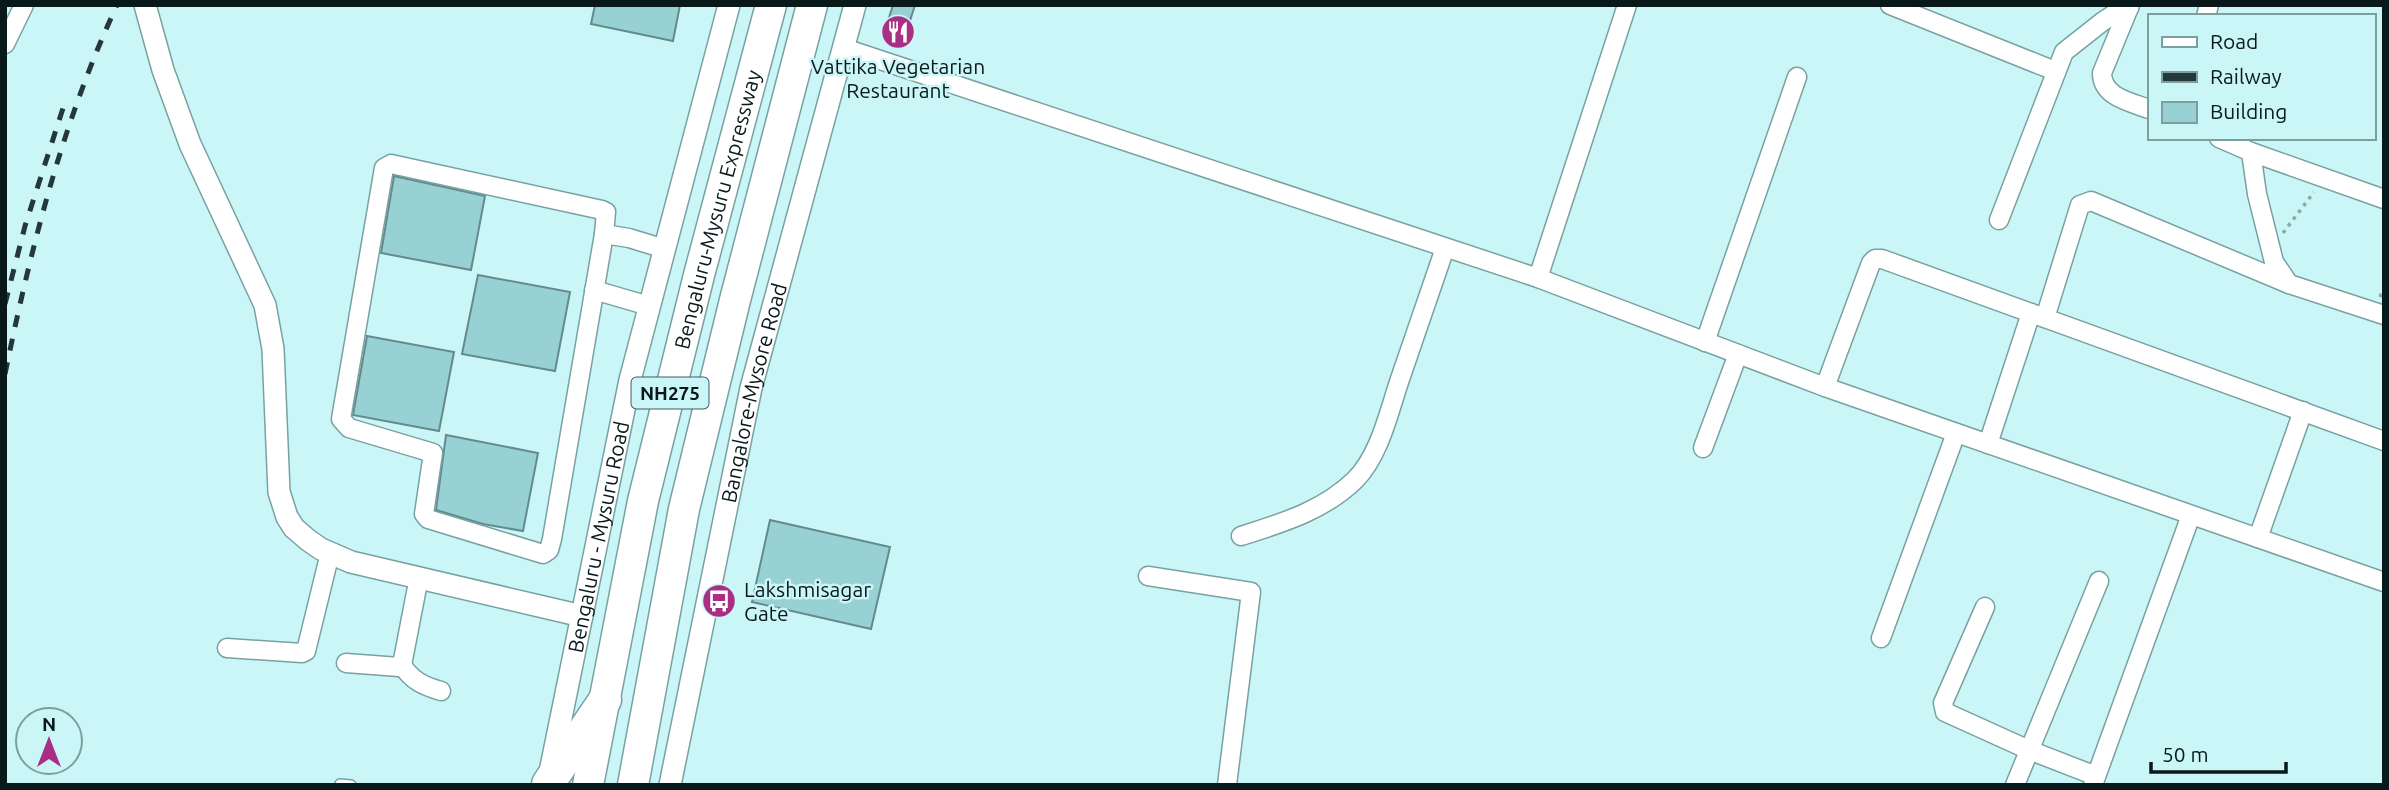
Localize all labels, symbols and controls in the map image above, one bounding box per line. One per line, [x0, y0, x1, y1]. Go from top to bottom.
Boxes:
restaurant icon: Vattika Vegetarian Restaurant [879, 13, 917, 51]
legend [2148, 14, 2375, 140]
text: Road [2210, 29, 2258, 53]
place label: Vattika Vegetarian Restaurant [811, 54, 985, 102]
text: Railway [2210, 64, 2282, 88]
street label: Bengaluru-Mysuru Expressway [669, 67, 765, 352]
text: Building [2210, 99, 2287, 123]
street label: Bangalore-Mysore Road [716, 280, 791, 505]
road number: NH275 [632, 378, 708, 408]
street label: Bengaluru - Mysuru Road [563, 419, 633, 655]
place label: Lakshmisagar Gate [744, 577, 871, 625]
bus stop icon: Lakshmisagar Gate [700, 582, 738, 620]
north arrow [14, 706, 84, 776]
text: N [42, 713, 56, 735]
scale bar [2151, 730, 2286, 774]
text: 50 m [2162, 742, 2209, 766]

